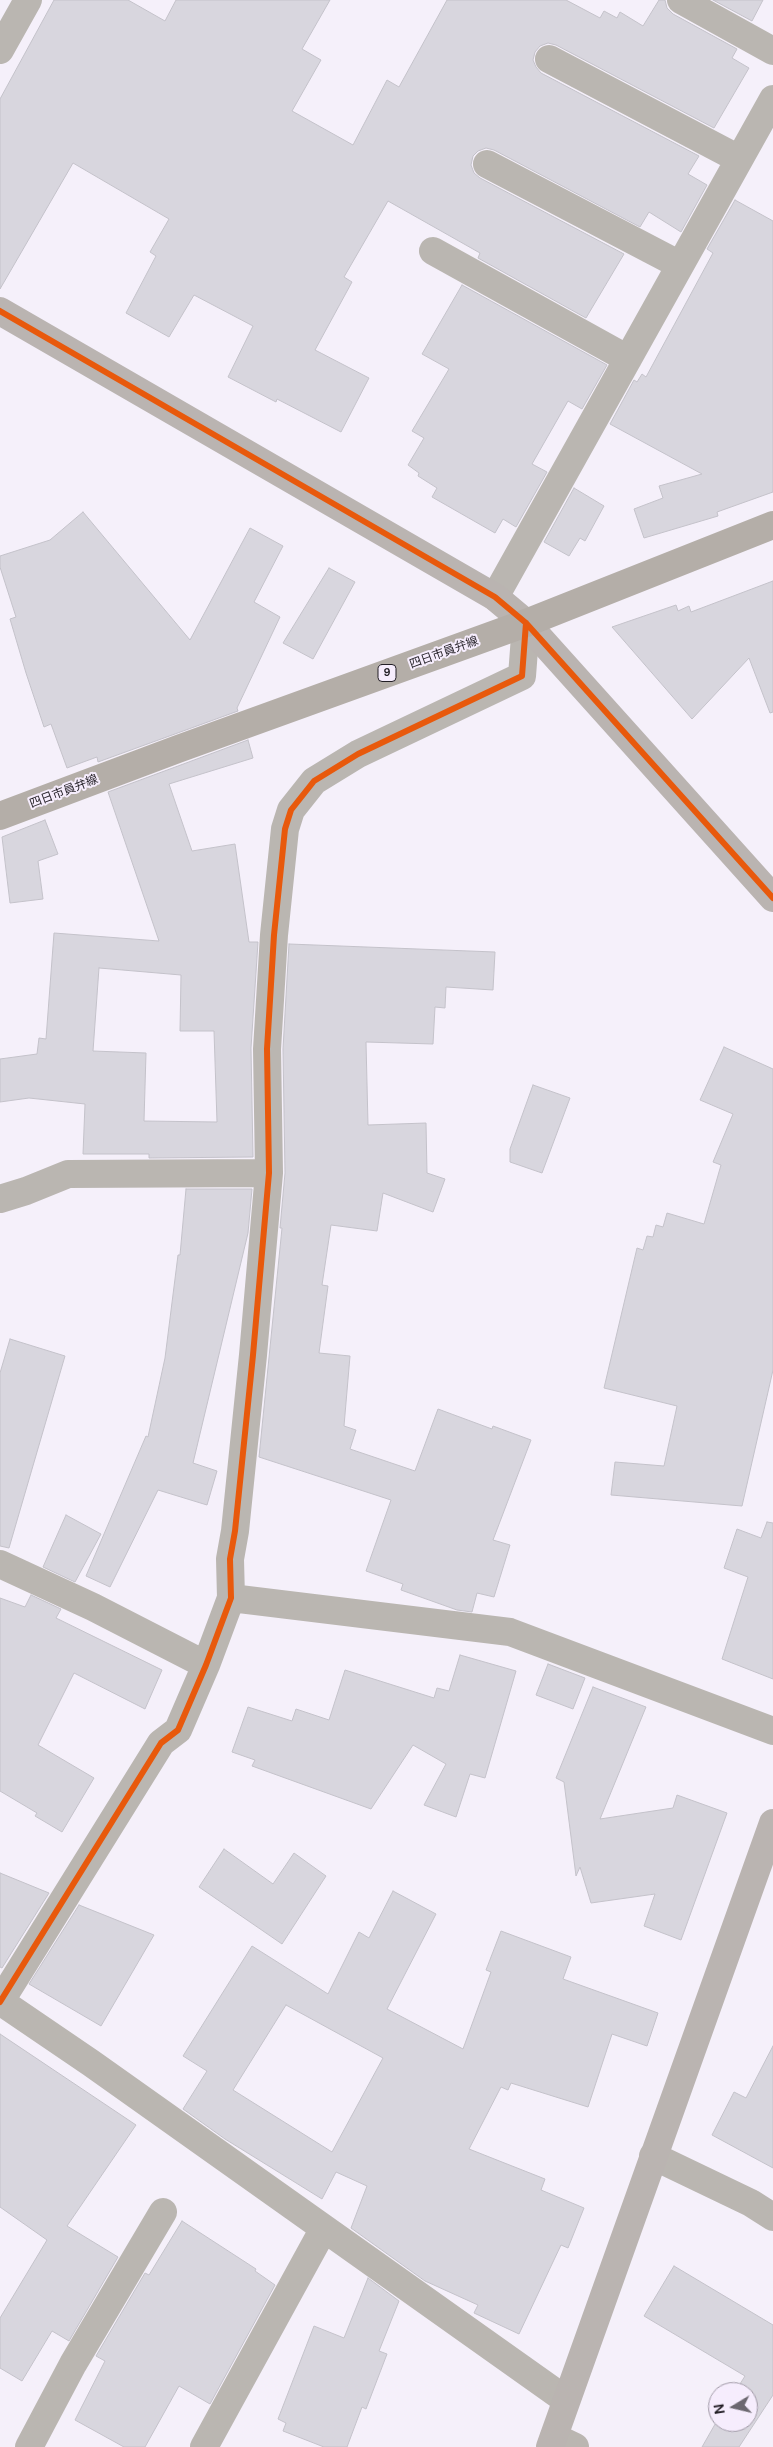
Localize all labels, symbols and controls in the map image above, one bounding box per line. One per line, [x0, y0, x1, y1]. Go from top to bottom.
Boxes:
street label: 四日市員弁線 [408, 634, 480, 672]
road number: 9 [378, 664, 396, 681]
street label: 四日市員弁線 [28, 772, 100, 812]
north arrow [708, 2382, 758, 2432]
text: N [709, 2403, 729, 2416]

